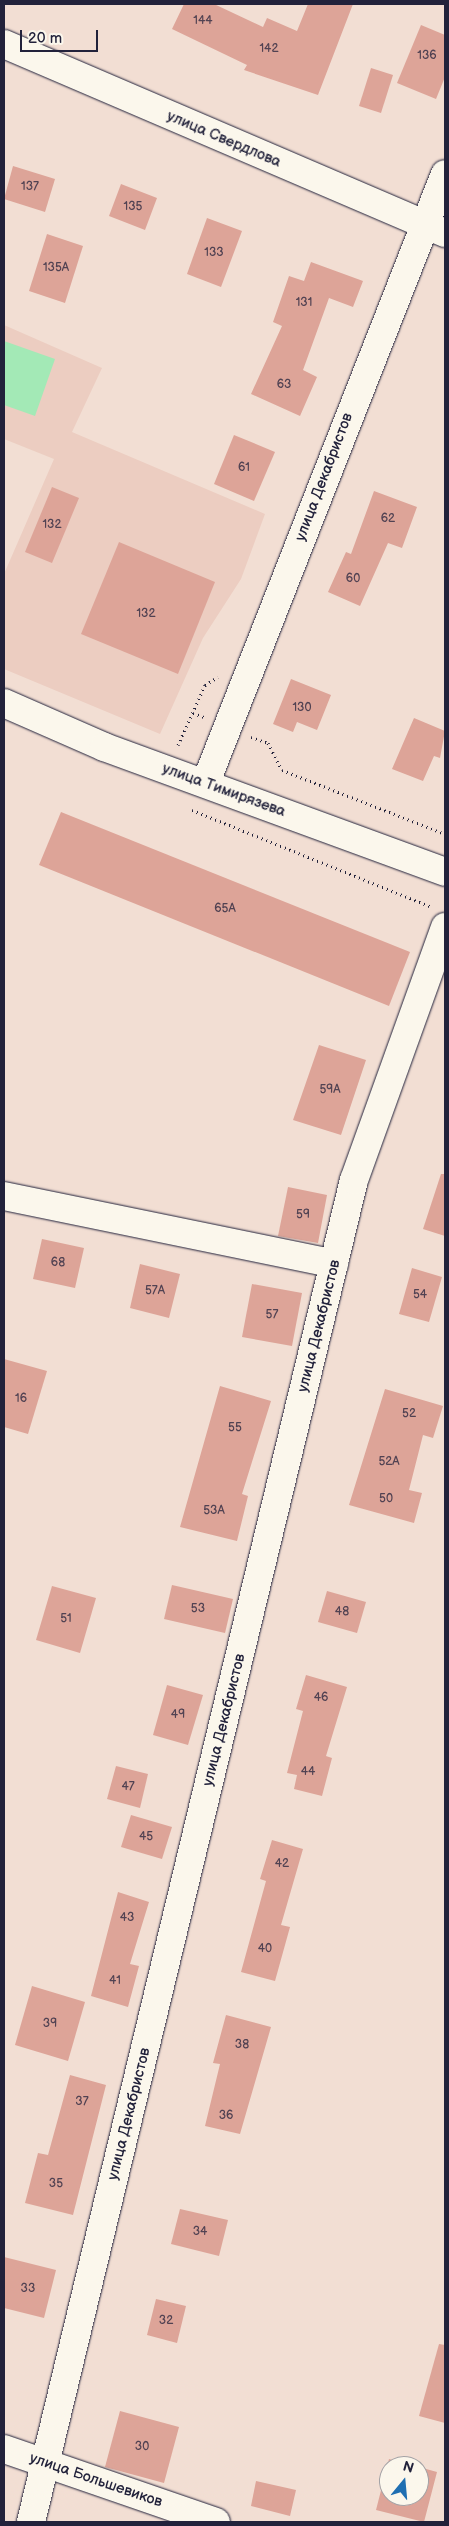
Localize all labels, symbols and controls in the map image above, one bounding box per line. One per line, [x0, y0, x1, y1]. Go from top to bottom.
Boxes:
house number: 144 [193, 14, 213, 28]
scale bar [22, 20, 100, 52]
text: 20 m [28, 29, 62, 48]
house number: 142 [259, 42, 279, 56]
house number: 136 [417, 49, 437, 63]
street label: улица Свердлова [164, 107, 284, 171]
house number: 137 [21, 180, 39, 194]
house number: 135 [124, 200, 142, 214]
house number: 133 [204, 246, 224, 260]
house number: 135А [43, 261, 69, 275]
house number: 131 [296, 296, 312, 310]
house number: 63 [277, 378, 291, 392]
street label: улица Декабристов [291, 410, 357, 544]
house number: 61 [238, 461, 250, 475]
house number: 62 [381, 512, 395, 526]
house number: 132 [42, 518, 62, 532]
house number: 60 [346, 572, 360, 586]
house number: 132 [136, 607, 156, 621]
house number: 130 [292, 701, 312, 715]
street label: улица Тимирязева [160, 759, 288, 821]
house number: 65А [214, 902, 236, 916]
house number: 59А [319, 1083, 341, 1097]
house number: 59 [296, 1208, 310, 1222]
house number: 68 [51, 1256, 65, 1270]
street label: улица Декабристов [294, 1258, 344, 1394]
house number: 57А [145, 1284, 165, 1298]
house number: 54 [413, 1288, 427, 1302]
house number: 57 [266, 1308, 278, 1322]
house number: 16 [15, 1392, 27, 1406]
house number: 52 [402, 1407, 416, 1421]
house number: 55 [228, 1421, 242, 1435]
house number: 52А [378, 1455, 400, 1469]
house number: 50 [379, 1492, 393, 1506]
house number: 53А [203, 1504, 225, 1518]
house number: 53 [191, 1602, 205, 1616]
house number: 48 [335, 1605, 349, 1619]
house number: 51 [60, 1612, 72, 1626]
street label: улица Декабристов [199, 1652, 249, 1788]
house number: 46 [314, 1691, 328, 1705]
house number: 49 [171, 1708, 185, 1722]
house number: 44 [301, 1765, 315, 1779]
house number: 47 [121, 1780, 135, 1794]
house number: 45 [139, 1830, 153, 1844]
house number: 42 [275, 1857, 289, 1871]
house number: 43 [120, 1911, 134, 1925]
house number: 40 [258, 1942, 272, 1956]
house number: 41 [109, 1974, 121, 1988]
house number: 39 [43, 2017, 57, 2031]
house number: 38 [235, 2038, 249, 2052]
street label: улица Декабристов [104, 2046, 154, 2182]
house number: 37 [75, 2095, 89, 2109]
house number: 36 [219, 2109, 233, 2123]
house number: 35 [49, 2177, 63, 2191]
house number: 34 [193, 2225, 207, 2239]
house number: 33 [21, 2282, 35, 2296]
house number: 32 [159, 2314, 173, 2328]
house number: 30 [135, 2440, 149, 2454]
street label: улица Большевиков [27, 2449, 165, 2511]
north arrow [379, 2456, 429, 2506]
text: N [401, 2457, 416, 2477]

